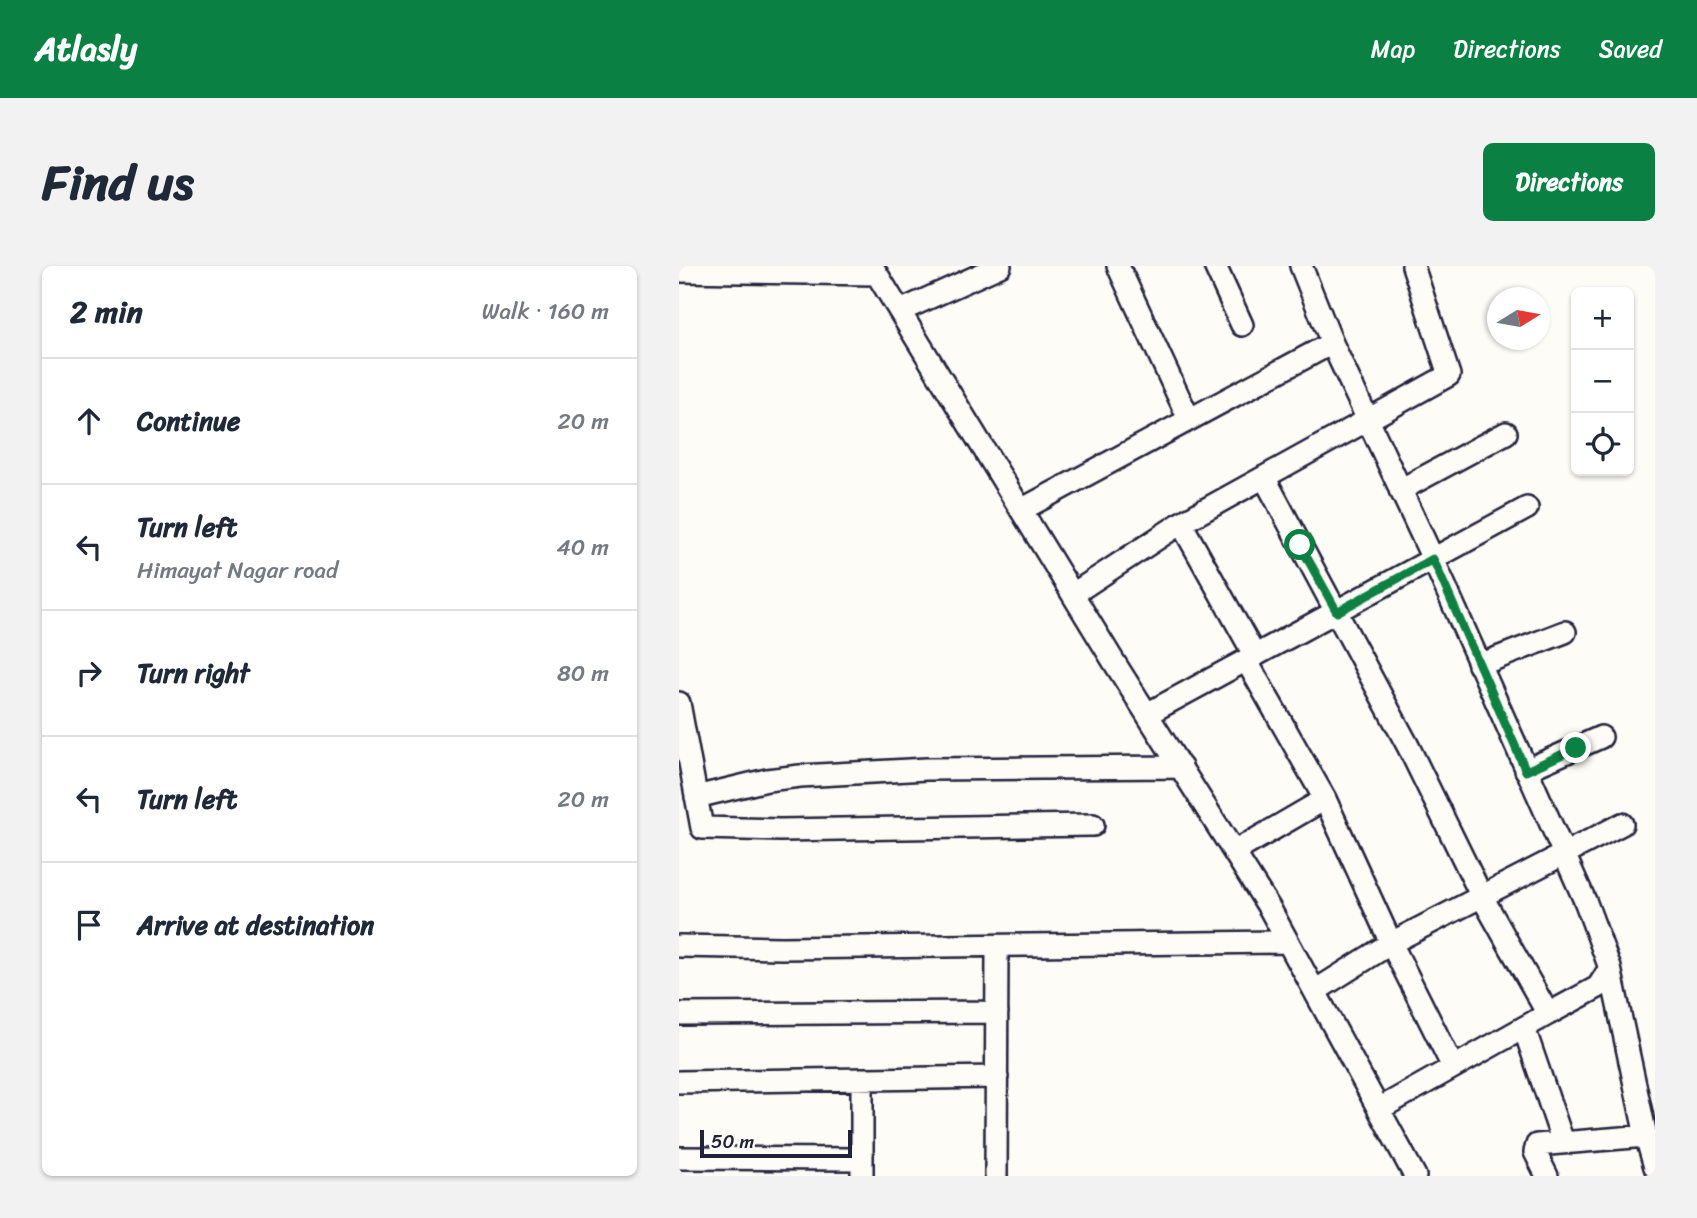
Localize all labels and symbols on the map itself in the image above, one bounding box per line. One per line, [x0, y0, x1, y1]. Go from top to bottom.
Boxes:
north arrow [1487, 287, 1550, 350]
route start [1284, 529, 1315, 560]
route end [1560, 732, 1591, 763]
scale bar [700, 1127, 852, 1159]

